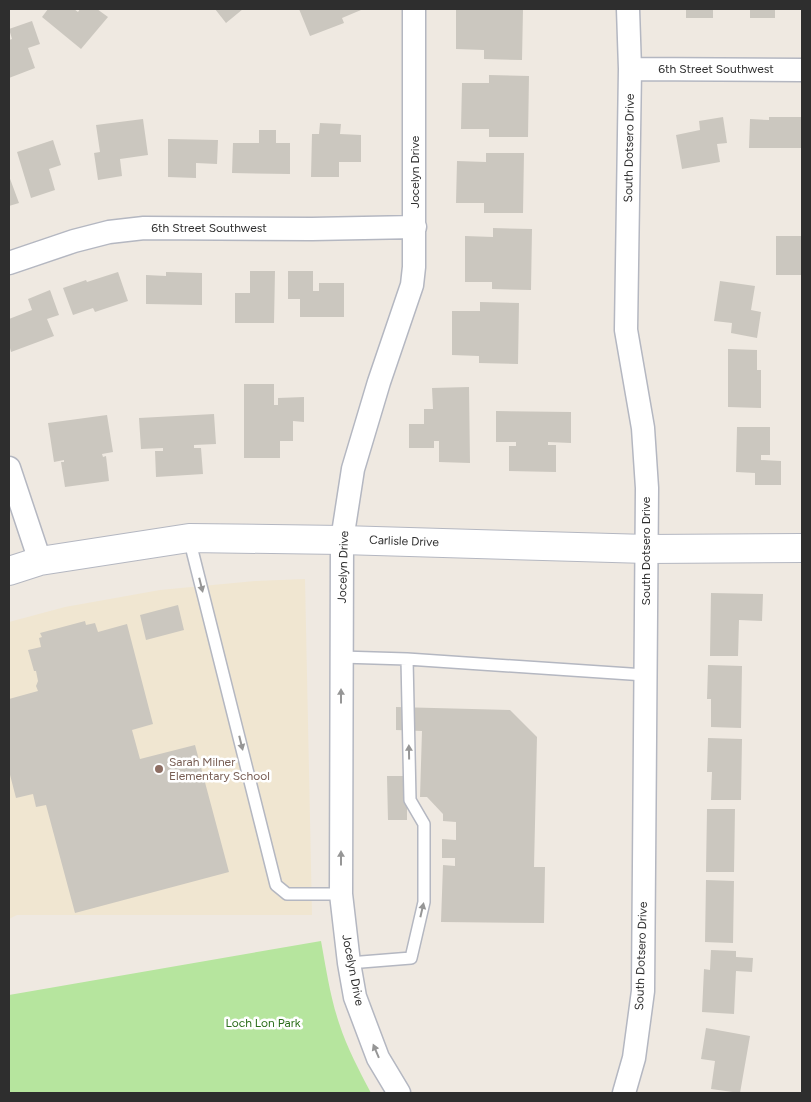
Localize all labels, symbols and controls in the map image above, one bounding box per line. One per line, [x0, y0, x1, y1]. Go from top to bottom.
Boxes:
street label: 6th Street Southwest [658, 62, 774, 76]
street label: South Dotsero Drive [621, 93, 637, 203]
street label: Jocelyn Drive [408, 135, 422, 208]
street label: 6th Street Southwest [151, 221, 267, 235]
street label: South Dotsero Drive [639, 496, 653, 605]
street label: Jocelyn Drive [335, 530, 351, 603]
street label: Carlisle Drive [369, 533, 440, 549]
one-way arrow [197, 578, 205, 593]
one-way arrow [337, 687, 345, 703]
one-way arrow [237, 736, 245, 751]
one-way arrow [405, 744, 413, 760]
place label: Sarah Milner Elementary School [169, 755, 270, 783]
marker: Sarah Milner Elementary School [153, 763, 165, 775]
one-way arrow [337, 850, 345, 866]
street label: South Dotsero Drive [632, 901, 650, 1011]
one-way arrow [418, 903, 426, 918]
street label: Jocelyn Drive [339, 933, 367, 1007]
park label: Loch Lon Park [225, 1016, 301, 1030]
one-way arrow [371, 1044, 379, 1058]

